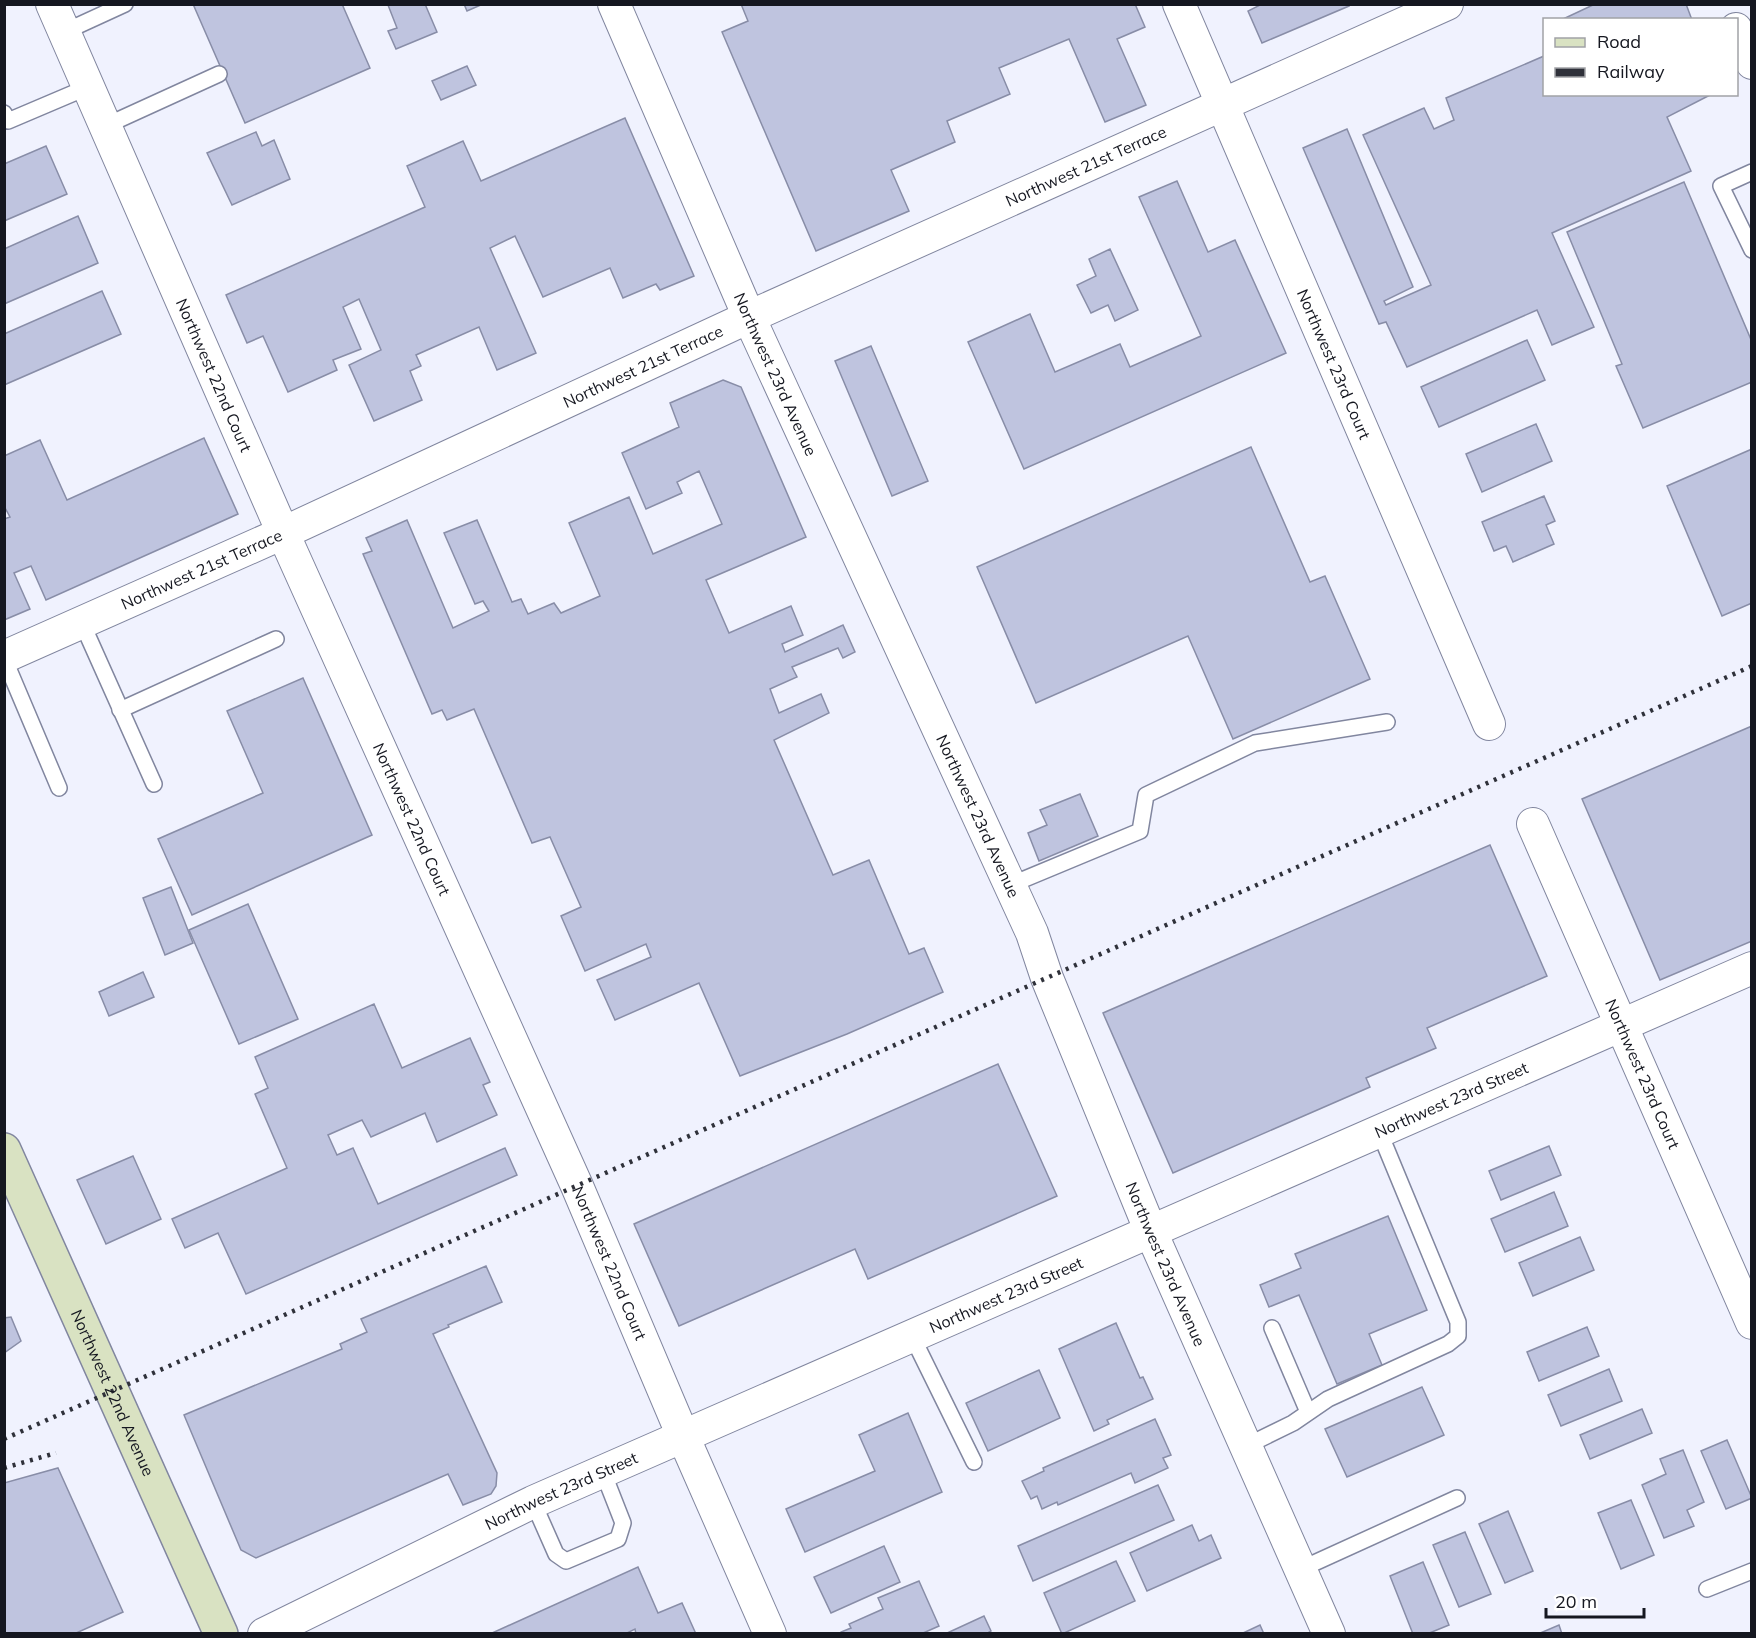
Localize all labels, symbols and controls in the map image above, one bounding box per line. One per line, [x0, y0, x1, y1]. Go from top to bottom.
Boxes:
legend [1543, 18, 1738, 96]
text: Road [1597, 30, 1641, 53]
text: Railway [1597, 60, 1665, 83]
street label: Northwest 21st Terrace [1002, 121, 1169, 211]
street label: Northwest 23rd Court [1293, 286, 1375, 443]
street label: Northwest 23rd Avenue [730, 290, 821, 459]
street label: Northwest 22nd Court [172, 295, 256, 455]
street label: Northwest 21st Terrace [560, 320, 726, 412]
street label: Northwest 21st Terrace [118, 525, 285, 614]
street label: Northwest 23rd Avenue [932, 731, 1024, 901]
street label: Northwest 22nd Court [369, 740, 455, 899]
street label: Northwest 23rd Court [1601, 996, 1685, 1152]
street label: Northwest 23rd Street [1371, 1057, 1531, 1142]
street label: Northwest 23rd Avenue [1122, 1179, 1210, 1349]
street label: Northwest 22nd Court [568, 1183, 651, 1343]
street label: Northwest 23rd Street [926, 1252, 1086, 1337]
street label: Northwest 22nd Avenue [67, 1306, 159, 1479]
street label: Northwest 23rd Street [482, 1447, 641, 1534]
scale bar [1546, 1581, 1644, 1619]
text: 20 m [1555, 1590, 1597, 1613]

